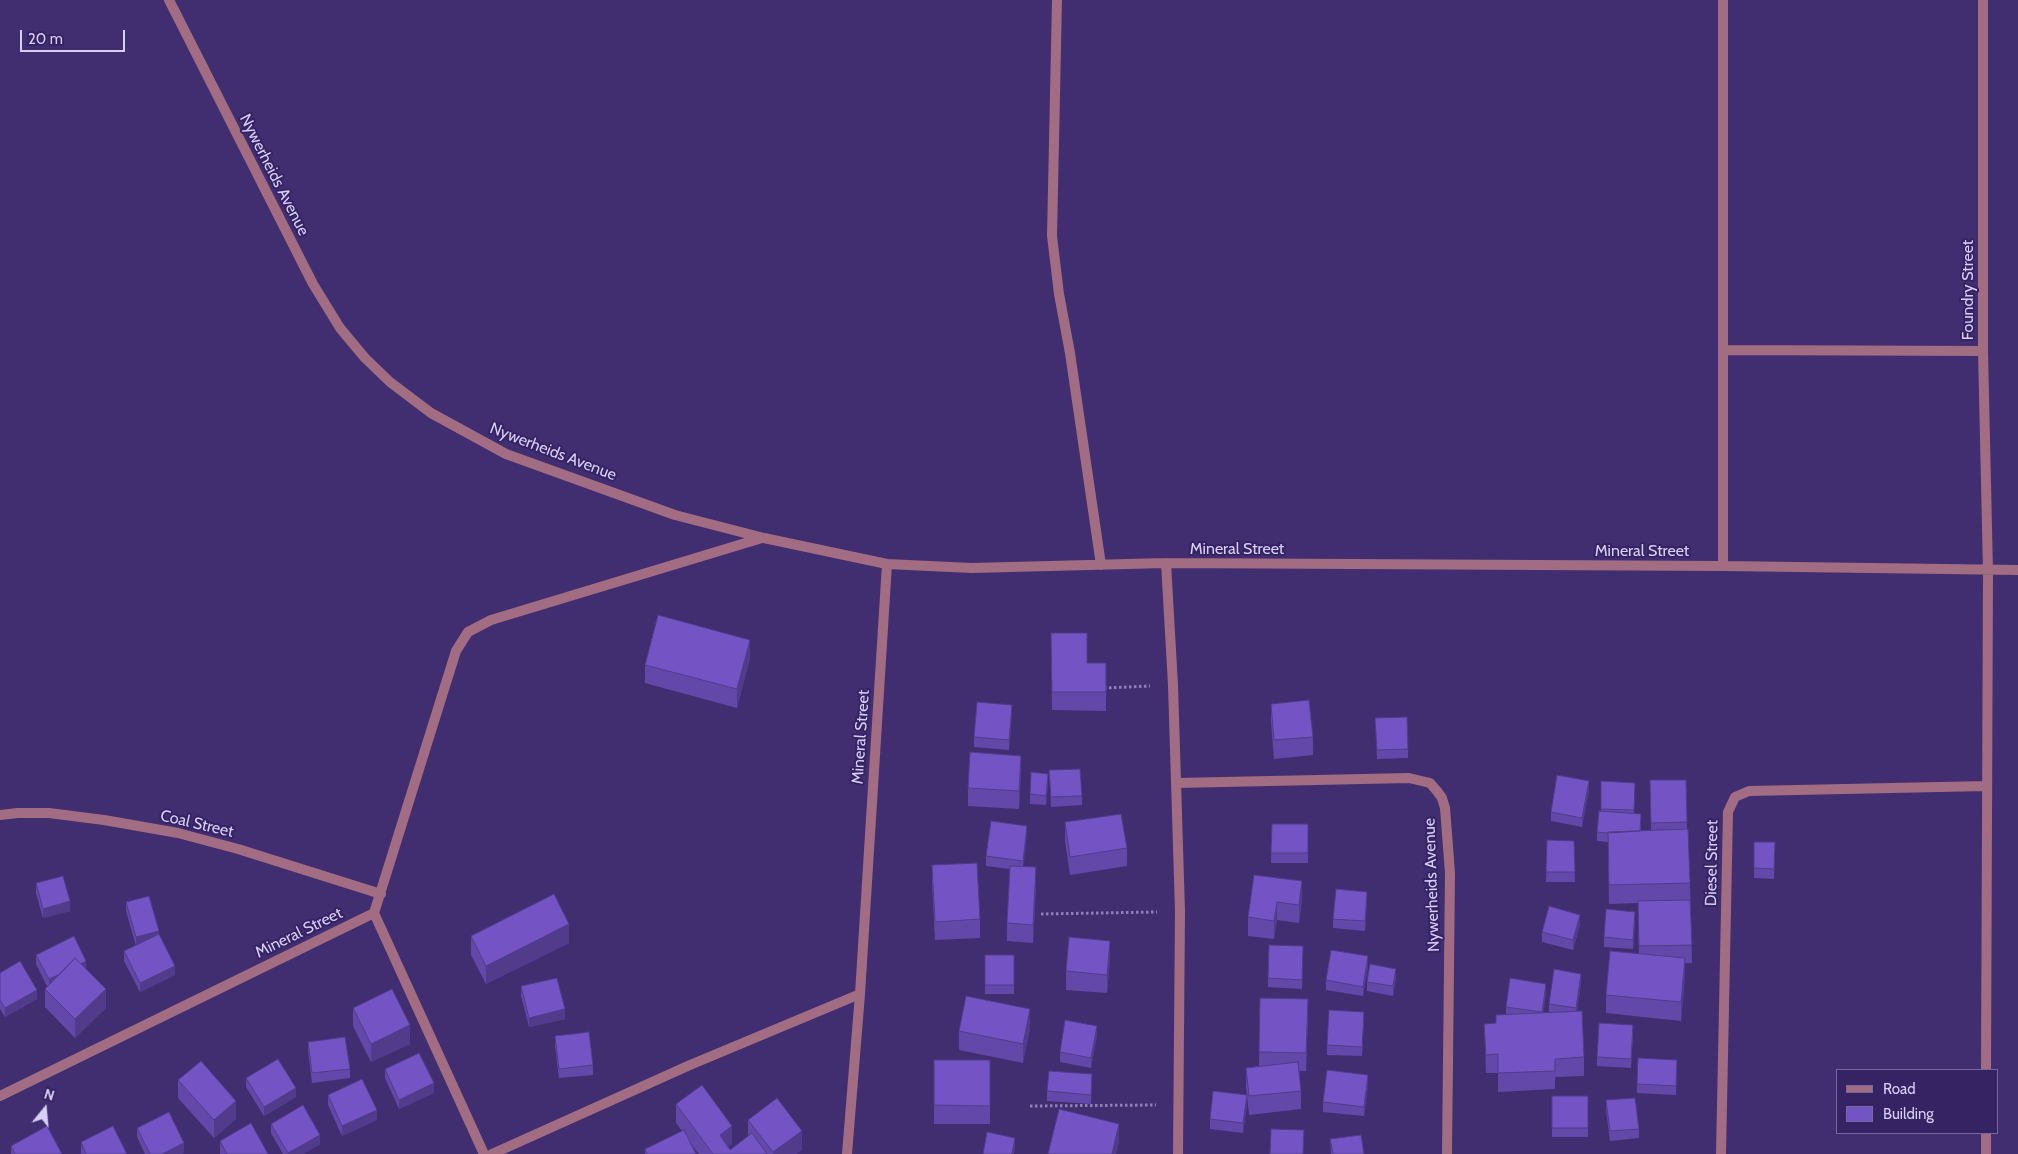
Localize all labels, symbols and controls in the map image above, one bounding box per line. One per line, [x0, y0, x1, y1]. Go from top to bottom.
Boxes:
scale bar [22, 20, 128, 52]
text: 20 m [28, 30, 63, 48]
street label: Nywerheids Avenue [235, 111, 313, 239]
street label: Foundry Street [1958, 240, 1978, 340]
street label: Nywerheids Avenue [487, 419, 619, 485]
street label: Mineral Street [1190, 539, 1284, 559]
street label: Mineral Street [1595, 541, 1689, 561]
street label: Mineral Street [848, 689, 874, 785]
street label: Coal Street [158, 806, 236, 842]
street label: Nywerheids Avenue [1420, 818, 1444, 952]
street label: Diesel Street [1702, 820, 1722, 906]
street label: Mineral Street [252, 904, 346, 962]
legend [1836, 1069, 1998, 1134]
text: Road [1883, 1080, 1916, 1098]
north arrow [20, 1084, 70, 1134]
text: N [42, 1085, 57, 1105]
text: Building [1883, 1105, 1934, 1123]

